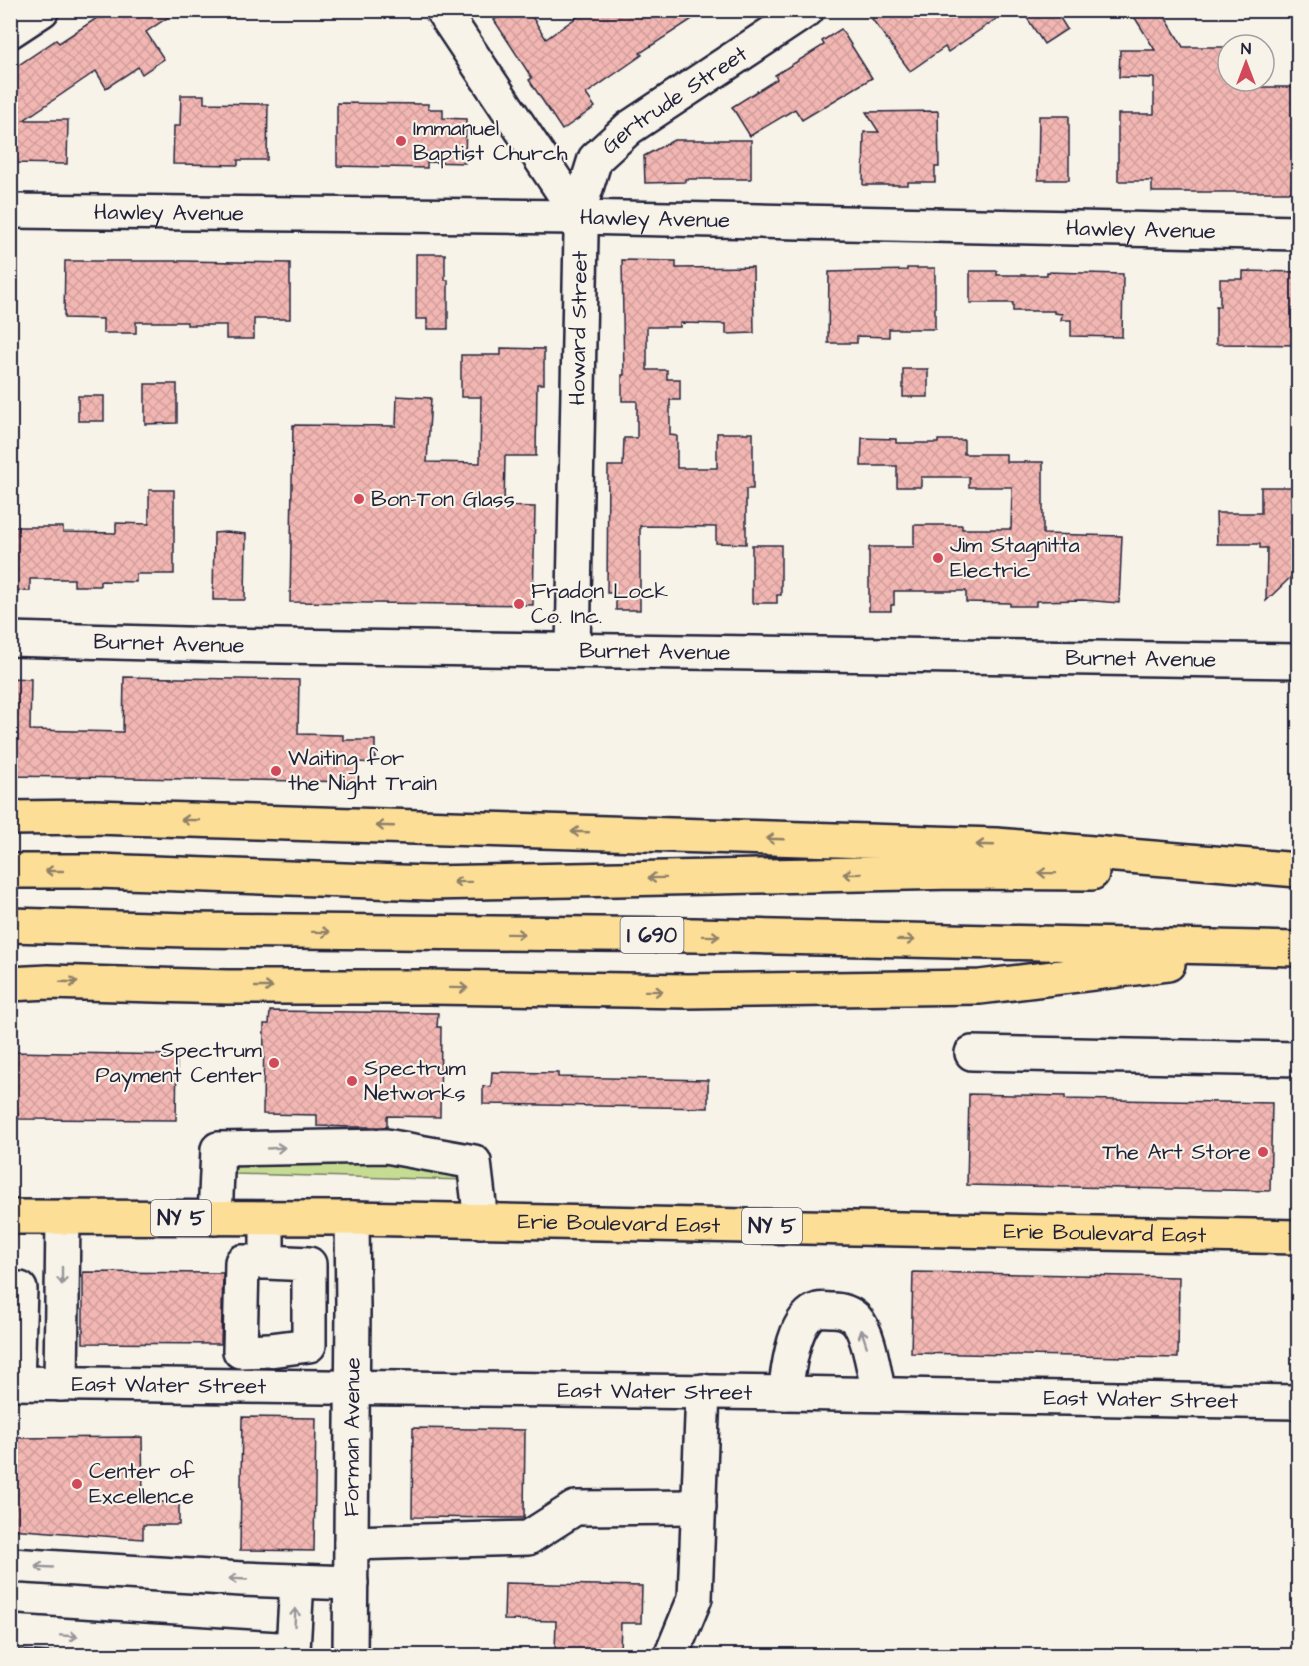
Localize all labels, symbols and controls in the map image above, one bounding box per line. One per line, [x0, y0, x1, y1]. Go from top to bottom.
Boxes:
north arrow [1216, 33, 1276, 93]
street label: Gertrude Street [595, 38, 753, 161]
text: N [1241, 38, 1251, 60]
place label: Immanuel Baptist Church [413, 113, 568, 169]
marker: Immanuel Baptist Church [394, 134, 408, 148]
street label: Hawley Avenue [94, 196, 244, 229]
street label: Hawley Avenue [580, 202, 730, 236]
street label: Hawley Avenue [1065, 212, 1216, 247]
street label: Howard Street [562, 250, 596, 406]
place label: Bon-Ton Glass [371, 484, 515, 515]
marker: Bon-Ton Glass [352, 492, 366, 506]
place label: Jim Stagnitta Electric [950, 530, 1080, 586]
marker: Jim Stagnitta Electric [931, 551, 945, 565]
place label: Fradon Lock Co. Inc. [531, 576, 669, 632]
marker: Fradon Lock Co. Inc. [512, 597, 526, 611]
street label: Burnet Avenue [93, 626, 245, 661]
street label: Burnet Avenue [579, 635, 731, 668]
street label: Burnet Avenue [1065, 642, 1217, 675]
place label: Waiting for the Night Train [288, 743, 437, 800]
marker: Waiting for the Night Train [269, 764, 283, 778]
one-way arrow [181, 814, 201, 825]
one-way arrow [376, 820, 396, 832]
one-way arrow [571, 827, 591, 838]
one-way arrow [766, 833, 786, 844]
one-way arrow [975, 839, 995, 851]
one-way arrow [45, 865, 65, 877]
one-way arrow [1038, 867, 1058, 879]
one-way arrow [843, 868, 863, 880]
one-way arrow [648, 872, 668, 884]
one-way arrow [453, 877, 473, 888]
road number: I 690 [620, 917, 684, 953]
one-way arrow [310, 926, 330, 938]
one-way arrow [505, 928, 525, 940]
one-way arrow [700, 930, 720, 942]
one-way arrow [895, 935, 915, 946]
one-way arrow [58, 977, 78, 988]
one-way arrow [253, 981, 273, 993]
one-way arrow [448, 982, 468, 994]
one-way arrow [643, 985, 663, 997]
place label: Spectrum Payment Center [96, 1035, 262, 1092]
place label: Spectrum Networks [364, 1053, 466, 1109]
marker: Spectrum Payment Center [267, 1056, 281, 1070]
marker: Spectrum Networks [345, 1074, 359, 1088]
place label: The Art Store [1102, 1137, 1251, 1168]
one-way arrow [266, 1143, 286, 1154]
marker: The Art Store [1256, 1145, 1270, 1159]
road number: NY 5 [151, 1200, 211, 1236]
street label: Erie Boulevard East [517, 1206, 721, 1241]
road number: NY 5 [742, 1208, 802, 1244]
street label: Erie Boulevard East [1003, 1216, 1207, 1251]
one-way arrow [56, 1265, 68, 1285]
one-way arrow [858, 1329, 869, 1347]
street label: Forman Avenue [336, 1357, 368, 1517]
street label: East Water Street [72, 1368, 267, 1402]
street label: East Water Street [557, 1375, 753, 1408]
street label: East Water Street [1043, 1382, 1239, 1416]
place label: Center of Excellence [89, 1456, 196, 1512]
marker: Center of Excellence [70, 1477, 84, 1491]
one-way arrow [34, 1561, 54, 1572]
one-way arrow [229, 1574, 249, 1585]
one-way arrow [290, 1608, 301, 1628]
one-way arrow [58, 1631, 78, 1642]

